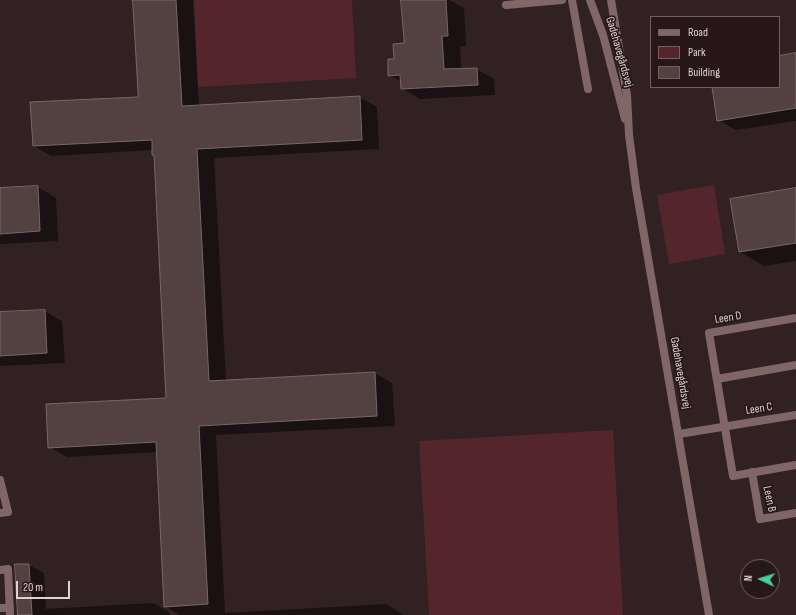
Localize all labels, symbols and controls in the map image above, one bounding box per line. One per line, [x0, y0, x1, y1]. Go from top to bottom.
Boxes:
street label: Gadehavegårdsvej [602, 15, 636, 89]
legend [650, 16, 780, 88]
text: Road [688, 25, 708, 40]
text: Park [688, 45, 706, 60]
text: Building [688, 65, 720, 80]
street label: Leen D [714, 309, 742, 327]
street label: Gadehavegårdsvej [667, 336, 693, 410]
street label: Leen C [745, 400, 773, 418]
street label: Leen B [759, 485, 779, 513]
north arrow [740, 559, 780, 599]
scale bar [18, 573, 72, 599]
text: N [742, 575, 755, 582]
text: 20 m [23, 580, 43, 595]

